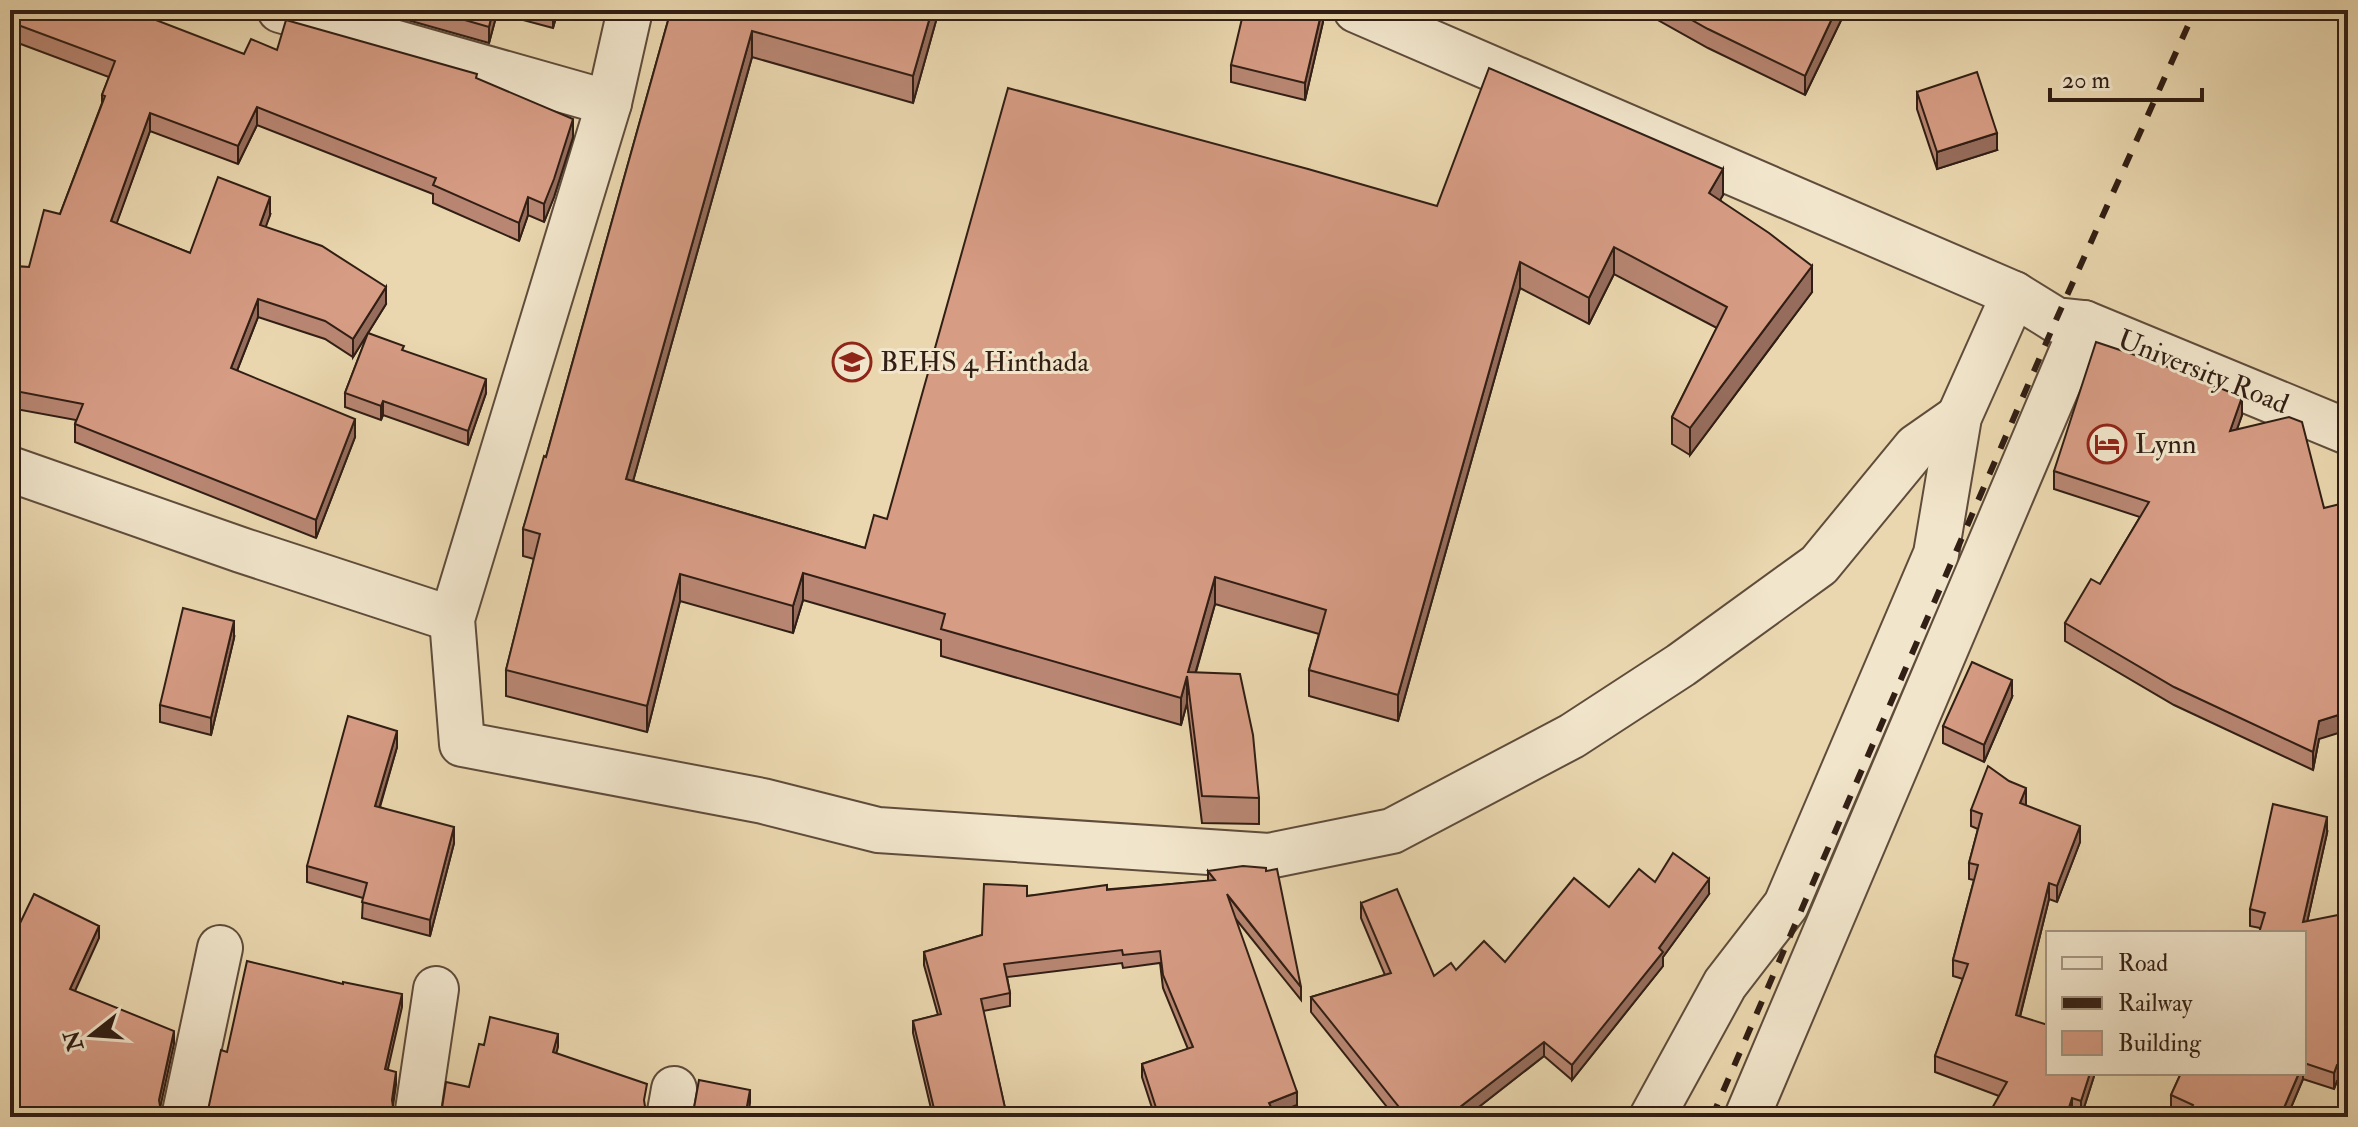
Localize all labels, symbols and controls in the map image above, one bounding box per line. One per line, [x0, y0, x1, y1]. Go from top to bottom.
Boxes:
scale bar [2050, 52, 2202, 102]
text: 20 m [2062, 65, 2111, 96]
street label: University Road [2112, 322, 2294, 422]
school or university icon: BEHS 4 Hinthada [831, 341, 873, 383]
place label: BEHS 4 Hinthada [880, 345, 1089, 380]
hotel icon: Lynn [2086, 423, 2128, 465]
place label: Lynn [2135, 427, 2196, 462]
legend [2046, 931, 2306, 1075]
text: Road [2118, 948, 2168, 979]
text: Railway [2118, 988, 2193, 1019]
north arrow [52, 995, 132, 1075]
text: N [57, 1027, 90, 1055]
text: Building [2118, 1028, 2202, 1059]

